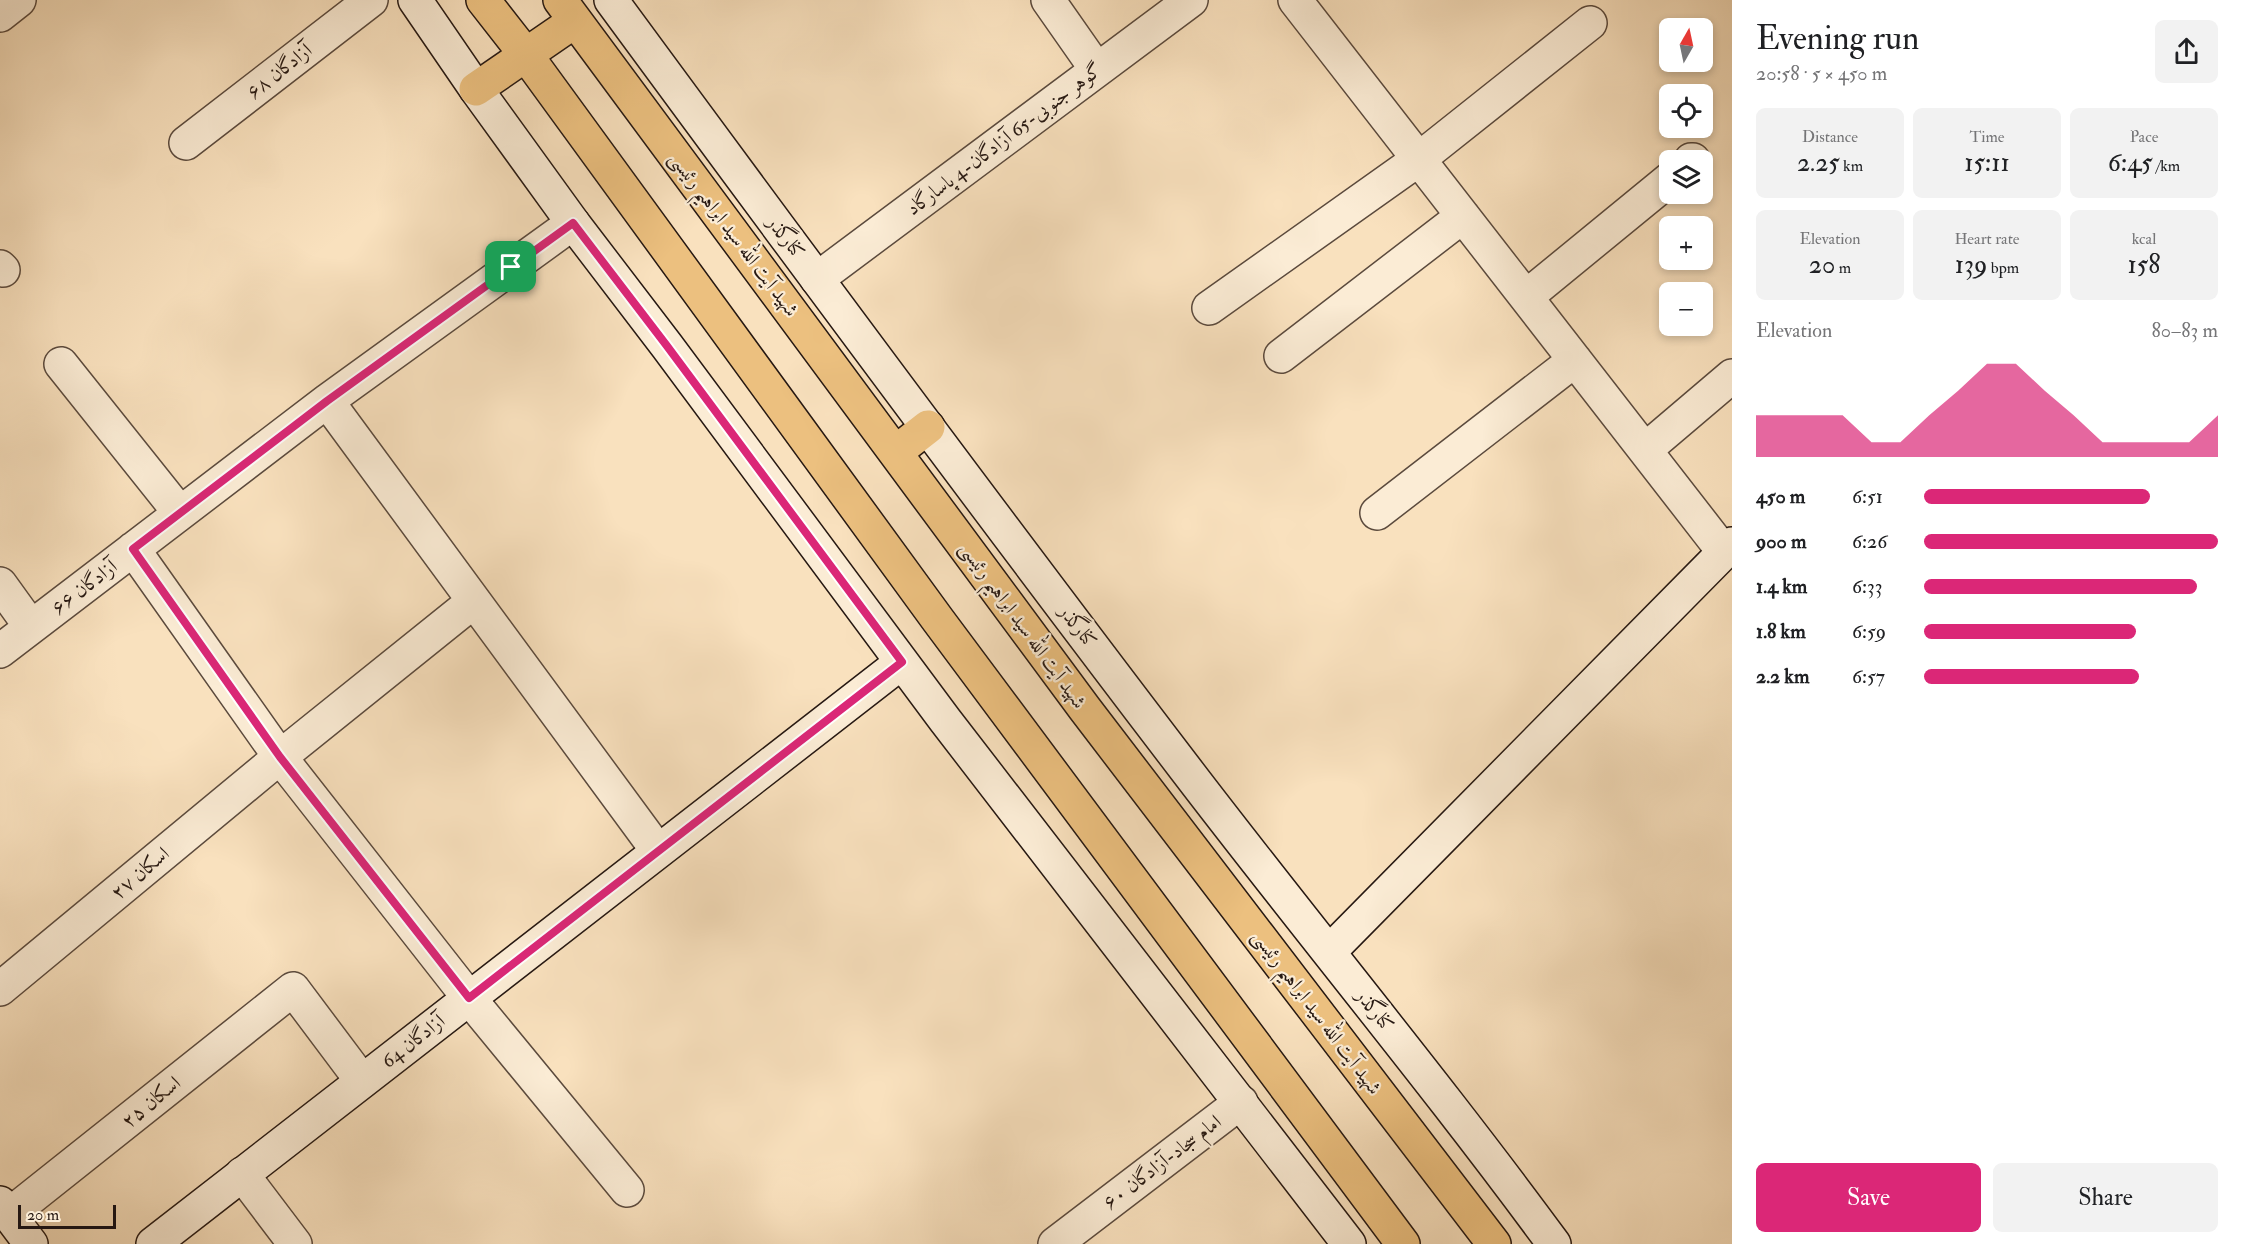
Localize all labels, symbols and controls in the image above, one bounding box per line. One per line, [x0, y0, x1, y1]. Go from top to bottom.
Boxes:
north arrow [1659, 18, 1713, 72]
map controls [1659, 18, 1713, 336]
text: Evening run [1756, 18, 1919, 59]
button: share [2155, 20, 2218, 83]
street label: آزادگان ۶۸ [241, 36, 319, 104]
street label: گوهر جنوبی-65 آزادگان-4 پاسارگاد [901, 57, 1108, 222]
text: 20:58 · 5 × 450 m [1756, 61, 1887, 86]
button: locate [1659, 84, 1713, 138]
text: Distance [1802, 127, 1858, 147]
text: Time [1970, 127, 2004, 147]
text: Pace [2130, 127, 2158, 147]
street label: شهید آیت الله سید ابراهیم رئیسی [658, 145, 807, 326]
text: 2.25 [1797, 147, 1840, 179]
text: 15:11 [1964, 147, 2010, 179]
text: 6:45 [2108, 147, 2153, 179]
button: layers [1659, 150, 1713, 204]
text: km [1840, 156, 1863, 176]
text: /km [2153, 156, 2180, 176]
street label: کنارگذر [760, 208, 812, 264]
button: + [1659, 216, 1713, 270]
text: Elevation [1800, 229, 1860, 249]
text: Heart rate [1954, 229, 2020, 249]
text: kcal [2132, 229, 2156, 249]
pin [485, 241, 536, 292]
text: 20 [1809, 249, 1835, 281]
text: 139 [1955, 249, 1987, 281]
text: 158 [2128, 249, 2160, 281]
icon: arrive [494, 250, 527, 283]
text: m [1835, 258, 1851, 278]
text: bpm [1987, 258, 2019, 278]
button: − [1659, 282, 1713, 336]
text: Elevation [1756, 318, 1832, 343]
text: 80–83 m [2151, 318, 2218, 343]
text: 450 m [1756, 484, 1805, 509]
text: 6:51 [1852, 484, 1883, 509]
text: 900 m [1756, 529, 1806, 554]
text: 6:26 [1852, 529, 1887, 554]
street label: شهید آیت الله سید ابراهیم رئیسی [948, 535, 1094, 717]
street label: آزادگان ۶۶ [46, 552, 124, 620]
text: 1.4 km [1756, 574, 1807, 599]
text: 6:33 [1852, 574, 1882, 599]
street label: کنارگذر [1052, 597, 1104, 653]
text: 1.8 km [1756, 619, 1806, 644]
text: 6:59 [1852, 619, 1886, 644]
text: 2.2 km [1756, 664, 1809, 689]
text: 6:57 [1852, 664, 1885, 689]
street label: اسکان ۲۷ [106, 841, 174, 905]
street label: شهید آیت الله سید ابراهیم رئیسی [1241, 923, 1390, 1104]
street label: کنارگذر [1349, 981, 1401, 1036]
street label: آزادگان 64 [376, 1007, 452, 1074]
street label: اسکان ۲۵ [116, 1071, 186, 1133]
street label: امام سجاد-آزادگان ۶۰ [1098, 1109, 1229, 1219]
button: Save [1756, 1163, 1981, 1232]
button: Share [1993, 1163, 2218, 1232]
scale bar [18, 1202, 116, 1230]
text: 20 m [27, 1205, 59, 1225]

